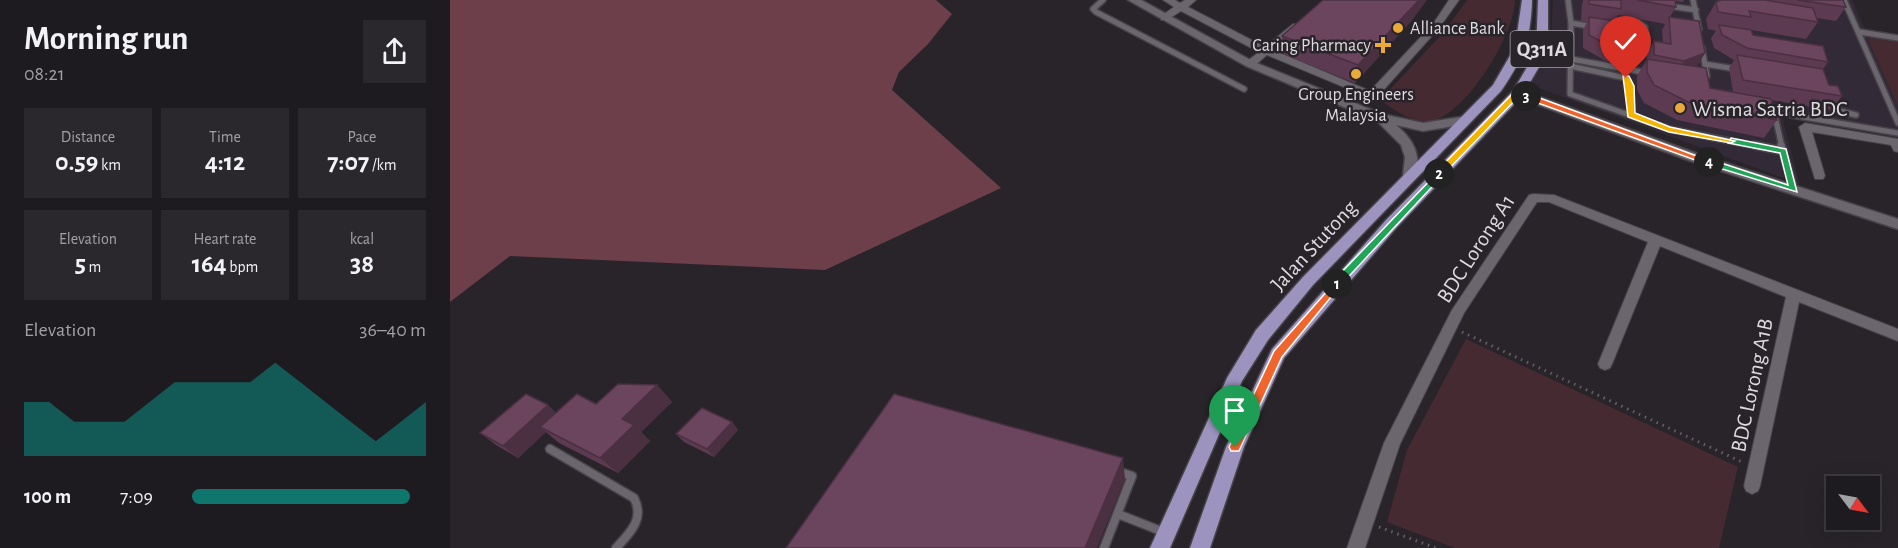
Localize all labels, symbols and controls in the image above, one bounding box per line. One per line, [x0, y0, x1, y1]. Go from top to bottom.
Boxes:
pin [1600, 16, 1651, 78]
button: share [363, 20, 426, 83]
place label: Alliance Bank [1410, 20, 1505, 38]
marker: Alliance Bank [1391, 21, 1405, 35]
text: Morning run [24, 23, 188, 56]
icon: check [1609, 25, 1642, 58]
road number: Q311A [1510, 31, 1574, 67]
place label: Caring Pharmacy [1252, 37, 1371, 55]
marker: Caring Pharmacy [1376, 38, 1390, 52]
text: 08:21 [24, 64, 65, 84]
marker: Group Engineers Malaysia [1349, 67, 1363, 81]
pin: 3 [1511, 81, 1541, 111]
place label: Group Engineers Malaysia [1298, 86, 1414, 125]
text: 3 [1523, 88, 1529, 104]
place label: Wisma Satria BDC [1692, 98, 1847, 120]
marker: Wisma Satria BDC [1673, 101, 1687, 115]
text: Distance [61, 129, 115, 145]
text: Time [209, 129, 241, 145]
text: Pace [348, 129, 376, 145]
pin: 4 [1694, 147, 1724, 177]
text: 0.59 [55, 149, 98, 175]
text: 4:12 [205, 149, 245, 175]
text: 7:07 [327, 149, 369, 175]
text: 4 [1705, 154, 1713, 170]
text: km [98, 157, 121, 173]
text: /km [369, 157, 397, 173]
pin: 2 [1424, 159, 1454, 189]
text: 2 [1435, 166, 1443, 182]
street label: BDC Lorong A1 [1433, 190, 1519, 307]
street label: Jalan Stutong [1267, 196, 1361, 295]
text: Elevation [59, 231, 117, 247]
text: Heart rate [194, 231, 256, 247]
text: kcal [350, 231, 374, 247]
text: 5 [75, 251, 86, 277]
text: 164 [192, 251, 227, 277]
text: 38 [350, 251, 374, 277]
text: m [86, 259, 101, 275]
text: bpm [227, 259, 258, 275]
pin: 1 [1322, 269, 1352, 299]
text: 1 [1334, 276, 1340, 292]
street label: BDC Lorong A1B [1727, 316, 1777, 454]
text: Elevation [24, 320, 96, 340]
text: 36–40 m [359, 320, 426, 340]
pin [1209, 385, 1260, 447]
icon: arrive [1218, 394, 1251, 427]
north arrow [1826, 476, 1880, 530]
map controls [1826, 476, 1880, 530]
text: 100 m [24, 487, 71, 507]
text: 7:09 [120, 487, 153, 507]

